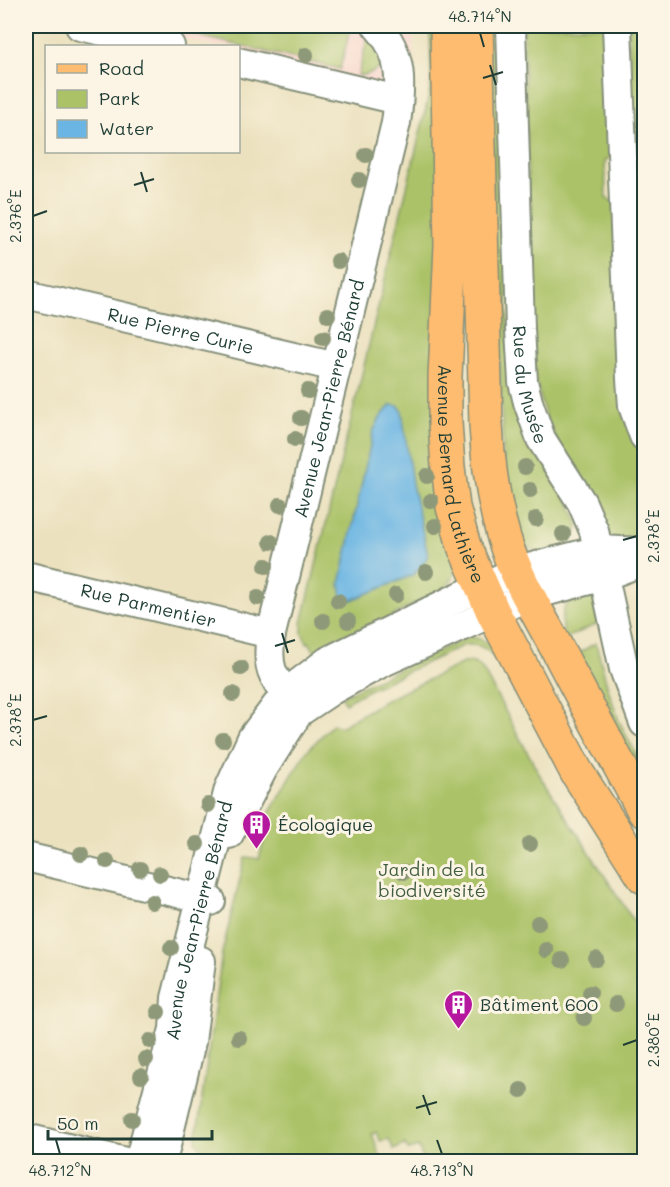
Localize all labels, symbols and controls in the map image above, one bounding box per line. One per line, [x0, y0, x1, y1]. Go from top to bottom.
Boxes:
text: 48.714°N [448, 6, 512, 26]
legend [45, 45, 240, 153]
text: Road [99, 56, 144, 80]
text: Park [99, 86, 140, 110]
text: Water [99, 116, 154, 140]
text: 2.376°E [5, 189, 25, 243]
street label: Avenue Jean-Pierre Bénard [288, 277, 369, 520]
street label: Rue Pierre Curie [105, 302, 256, 359]
street label: Rue du Musée [508, 325, 554, 447]
street label: Avenue Bernard Lathière [433, 364, 491, 587]
text: 2.378°E [643, 509, 663, 563]
street label: Rue Parmentier [78, 577, 219, 633]
text: 2.378°E [5, 693, 25, 747]
street label: Avenue Jean-Pierre Bénard [160, 799, 237, 1043]
building icon: Écologique [241, 808, 273, 850]
place label: Écologique [278, 812, 373, 836]
park label: Jardin de la biodiversité [378, 857, 486, 902]
building icon: Bâtiment 600 [443, 988, 475, 1030]
place label: Bâtiment 600 [480, 992, 598, 1016]
text: 2.380°E [643, 1012, 663, 1067]
scale bar [48, 1103, 212, 1141]
text: 50 m [57, 1111, 99, 1135]
text: 48.712°N [29, 1160, 91, 1180]
text: 48.713°N [410, 1160, 474, 1180]

